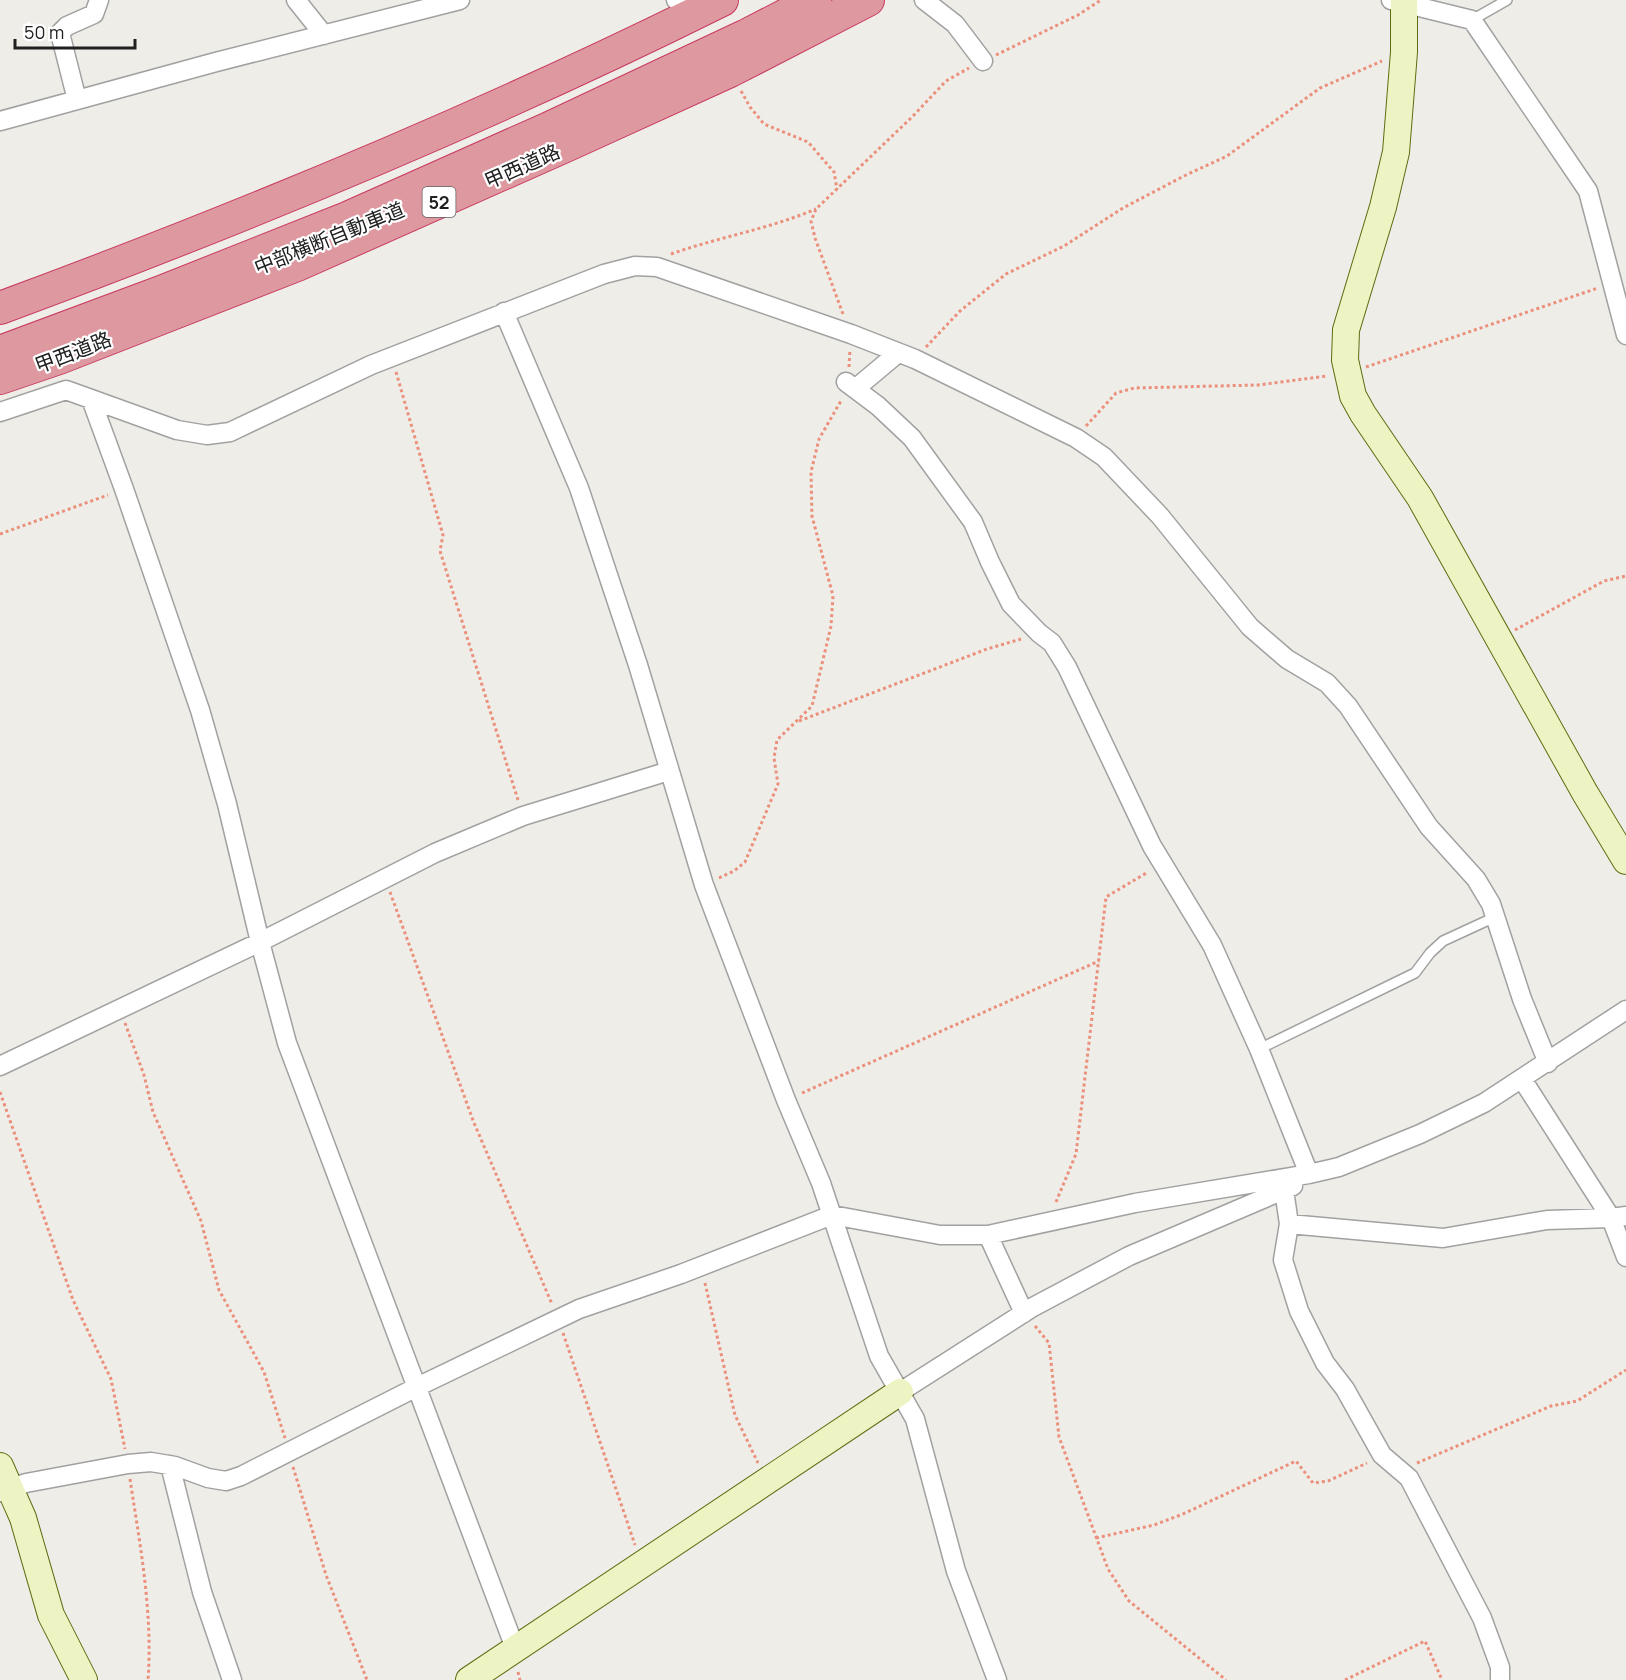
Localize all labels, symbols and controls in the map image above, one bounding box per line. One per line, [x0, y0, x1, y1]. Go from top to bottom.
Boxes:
scale bar [15, 12, 135, 50]
text: 50 m [24, 20, 64, 44]
street label: 甲西道路 [480, 137, 564, 195]
road number: 52 [422, 187, 456, 217]
street label: 中部横断自動車道 [250, 196, 408, 280]
street label: 甲西道路 [31, 325, 115, 379]

